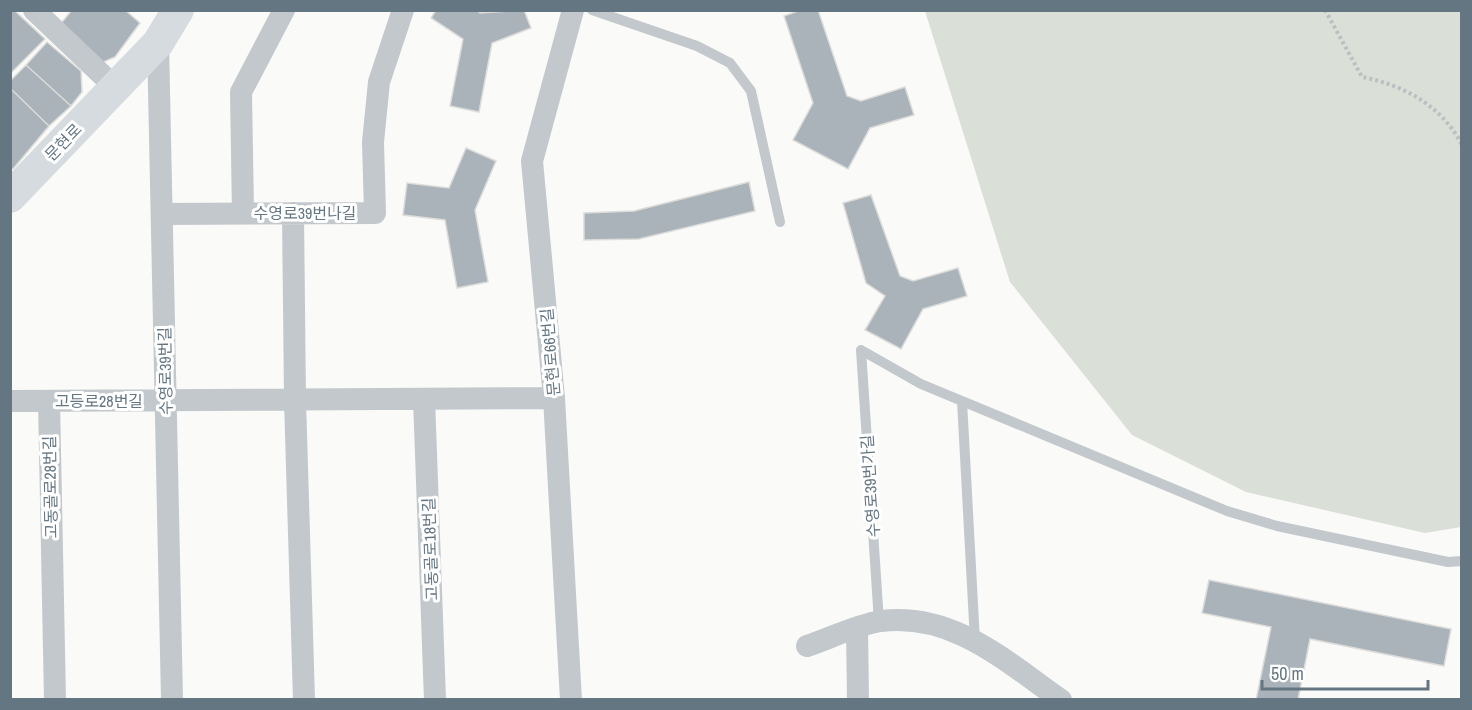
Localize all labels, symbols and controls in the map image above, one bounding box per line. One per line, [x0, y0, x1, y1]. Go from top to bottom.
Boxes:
street label: 문현로 [40, 118, 86, 166]
street label: 수영로39번나길 [254, 202, 356, 224]
street label: 문현로66번길 [535, 307, 565, 397]
street label: 수영로39번길 [153, 327, 177, 415]
street label: 고등로28번길 [55, 390, 143, 412]
street label: 수영로39번가길 [855, 434, 885, 538]
street label: 고동골로28번길 [38, 435, 62, 539]
street label: 고동골로18번길 [417, 497, 443, 601]
scale bar [1262, 653, 1428, 691]
text: 50 m [1271, 661, 1304, 686]

